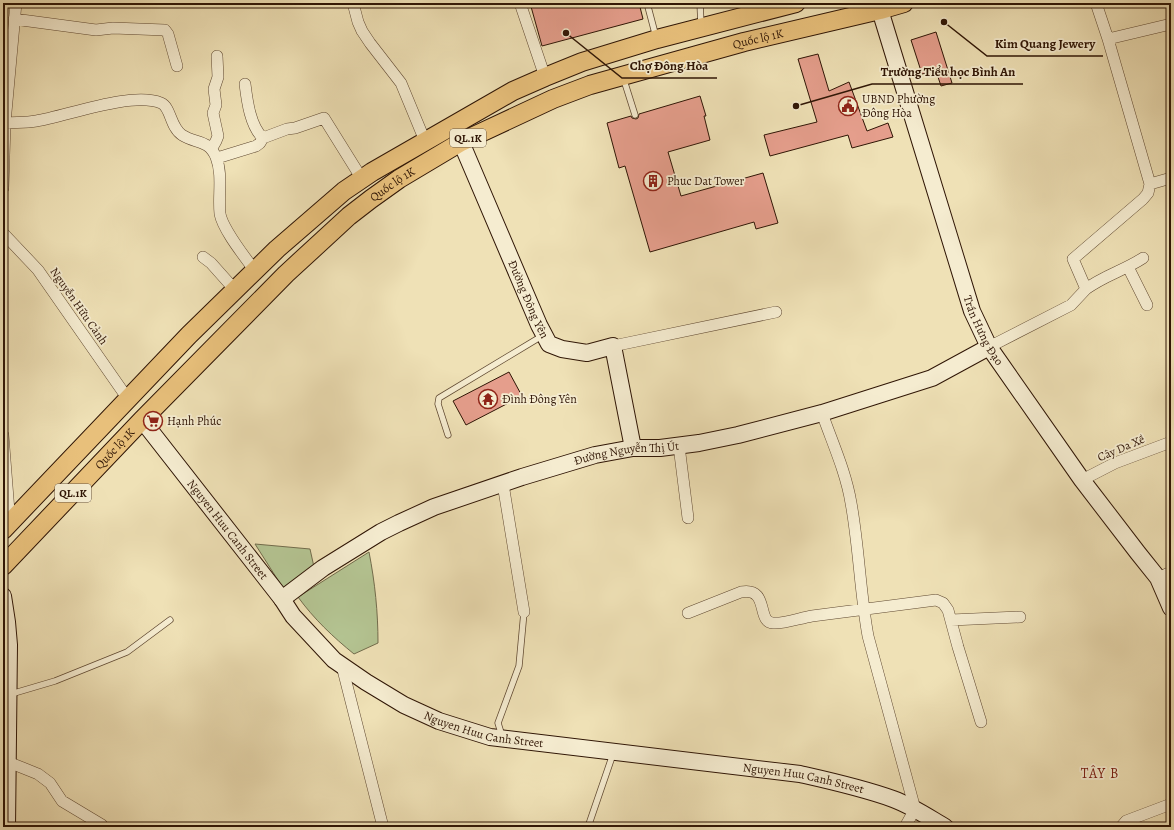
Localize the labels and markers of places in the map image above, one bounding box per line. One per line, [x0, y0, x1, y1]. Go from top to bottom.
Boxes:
callout: Kim Quang Jewery [987, 31, 1103, 56]
callout: Chợ Đông Hòa [622, 53, 717, 78]
callout: Trường Tiểu học Bình An [872, 59, 1023, 84]
place label: UBND Phường Đông Hòa [862, 91, 935, 121]
public building icon: UBND Phường Đông Hòa [837, 95, 859, 117]
building icon: Phuc Dat Tower [642, 170, 664, 192]
place label: Phuc Dat Tower [667, 173, 745, 189]
temple icon: Đình Đông Yên [477, 388, 499, 410]
place label: Đình Đông Yên [502, 391, 577, 407]
supermarket icon: Hạnh Phúc [142, 410, 164, 432]
place label: Hạnh Phúc [167, 413, 221, 429]

